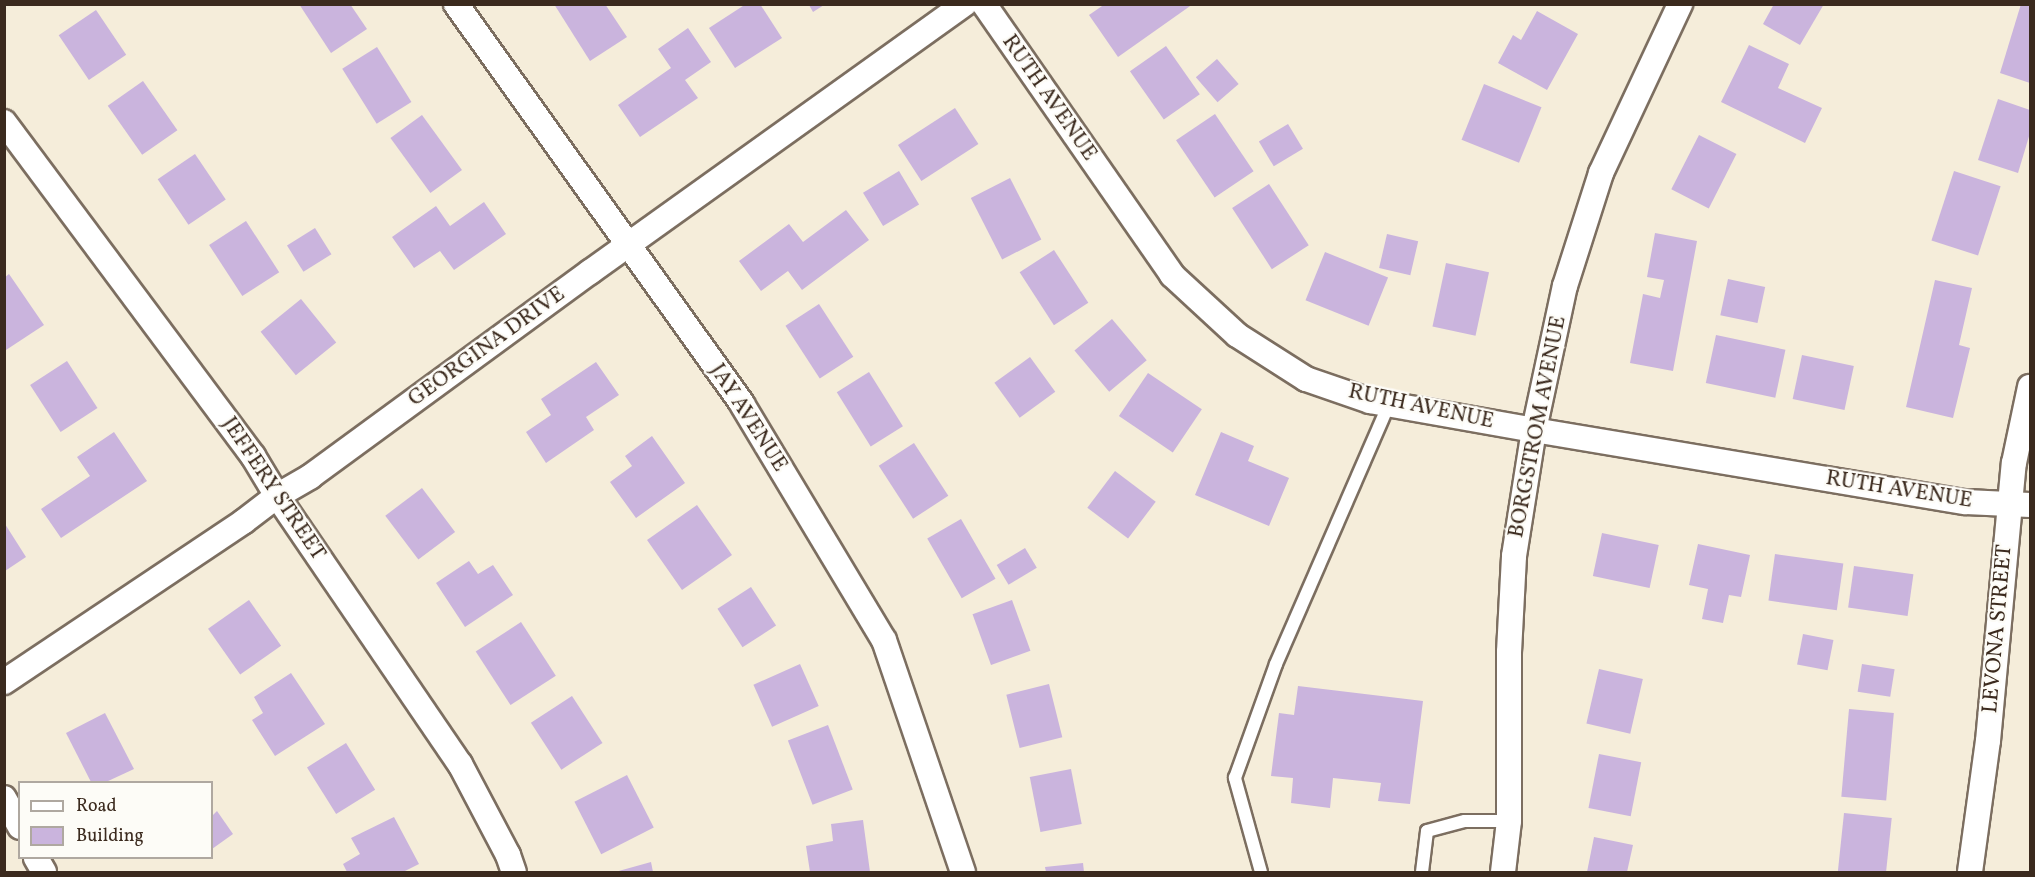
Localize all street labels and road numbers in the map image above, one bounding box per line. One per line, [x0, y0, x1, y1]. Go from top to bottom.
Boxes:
street label: RUTH AVENUE [996, 30, 1102, 166]
street label: GEORGINA DRIVE [403, 281, 571, 413]
street label: BORGSTROM AVENUE [1504, 314, 1572, 540]
street label: JAY AVENUE [703, 359, 793, 477]
street label: RUTH AVENUE [1346, 379, 1496, 435]
street label: JEFFERY STREET [215, 412, 331, 566]
street label: RUTH AVENUE [1824, 465, 1974, 515]
street label: LEVONA STREET [1977, 544, 2019, 714]

